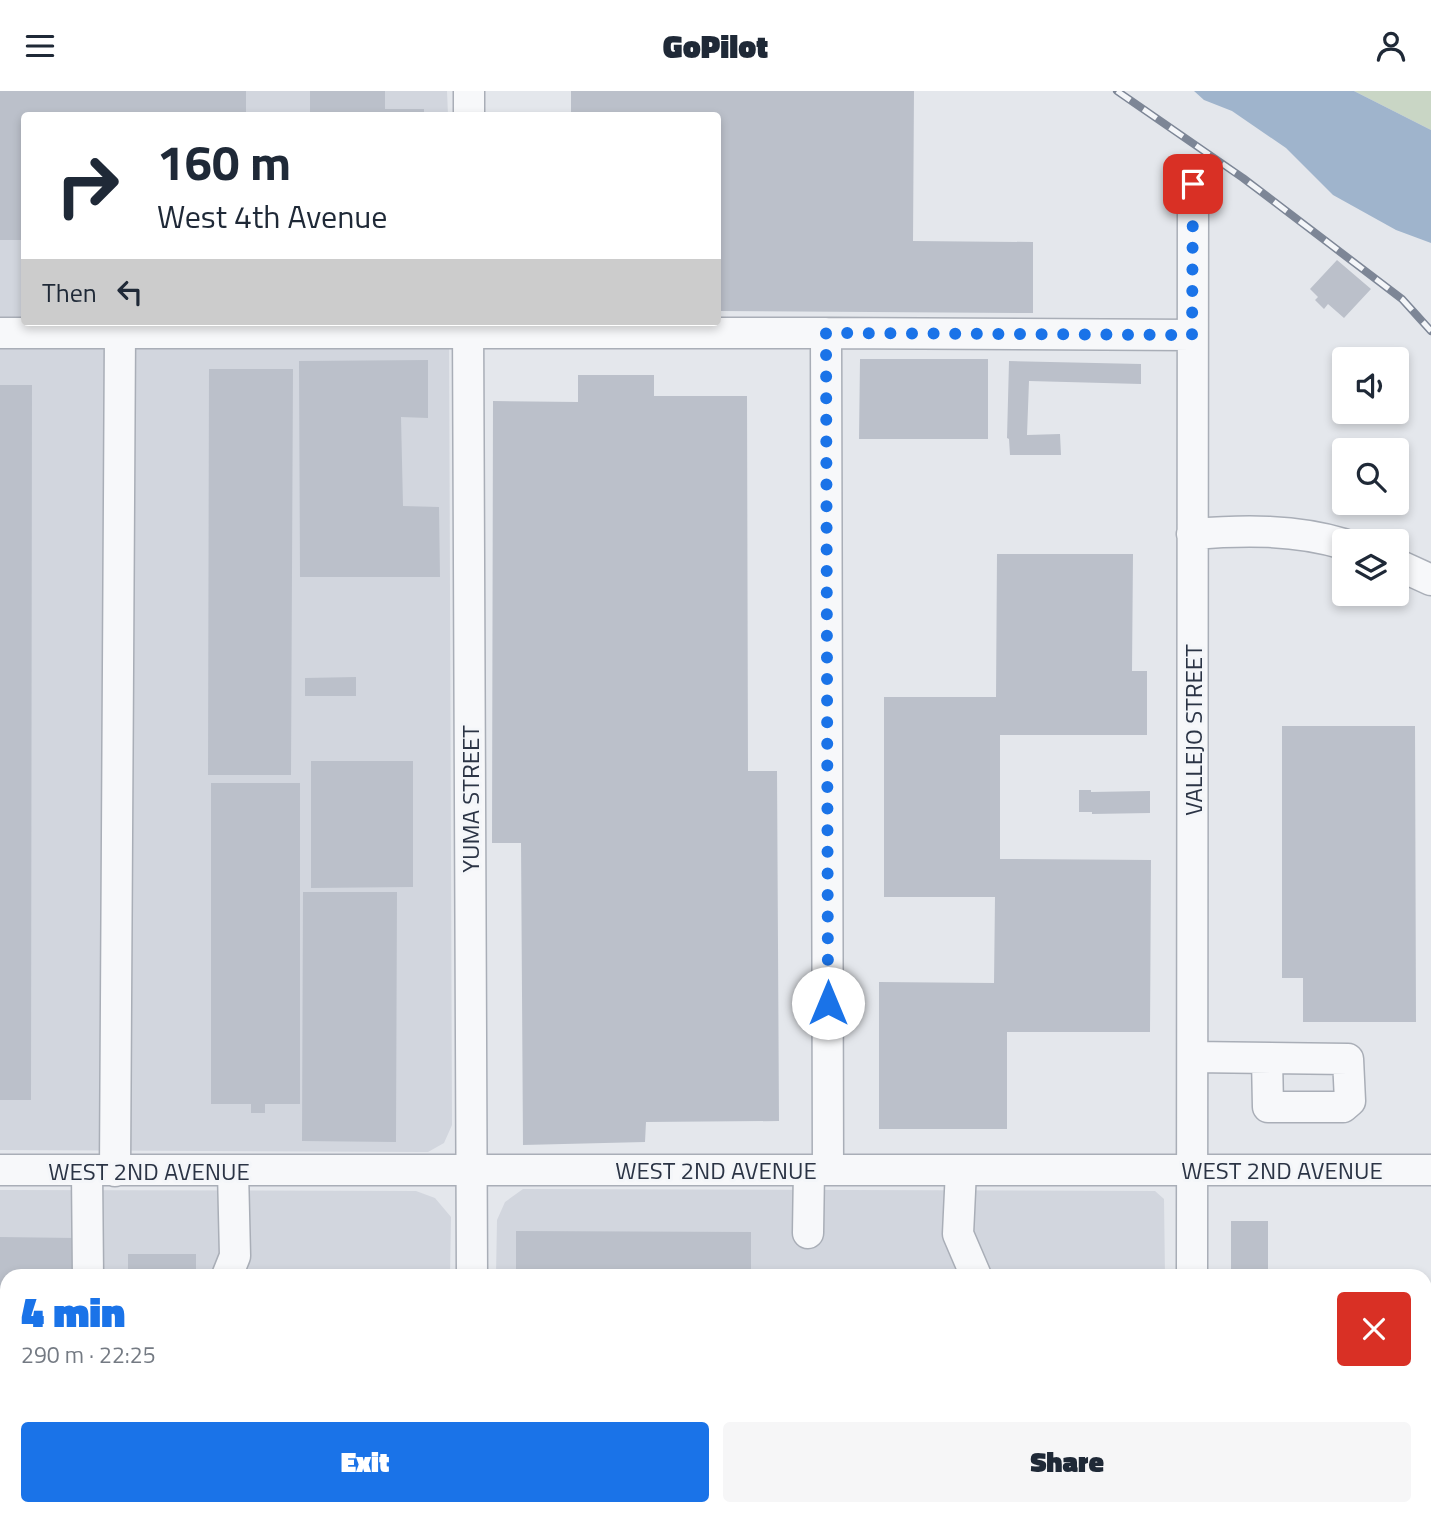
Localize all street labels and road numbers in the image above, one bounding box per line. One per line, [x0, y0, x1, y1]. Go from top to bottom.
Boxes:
street label: VALLEJO STREET [1175, 644, 1211, 816]
street label: YUMA STREET [452, 725, 488, 873]
street label: WEST 2ND AVENUE [615, 1152, 817, 1188]
street label: WEST 2ND AVENUE [1181, 1152, 1383, 1188]
street label: WEST 2ND AVENUE [48, 1153, 250, 1189]

